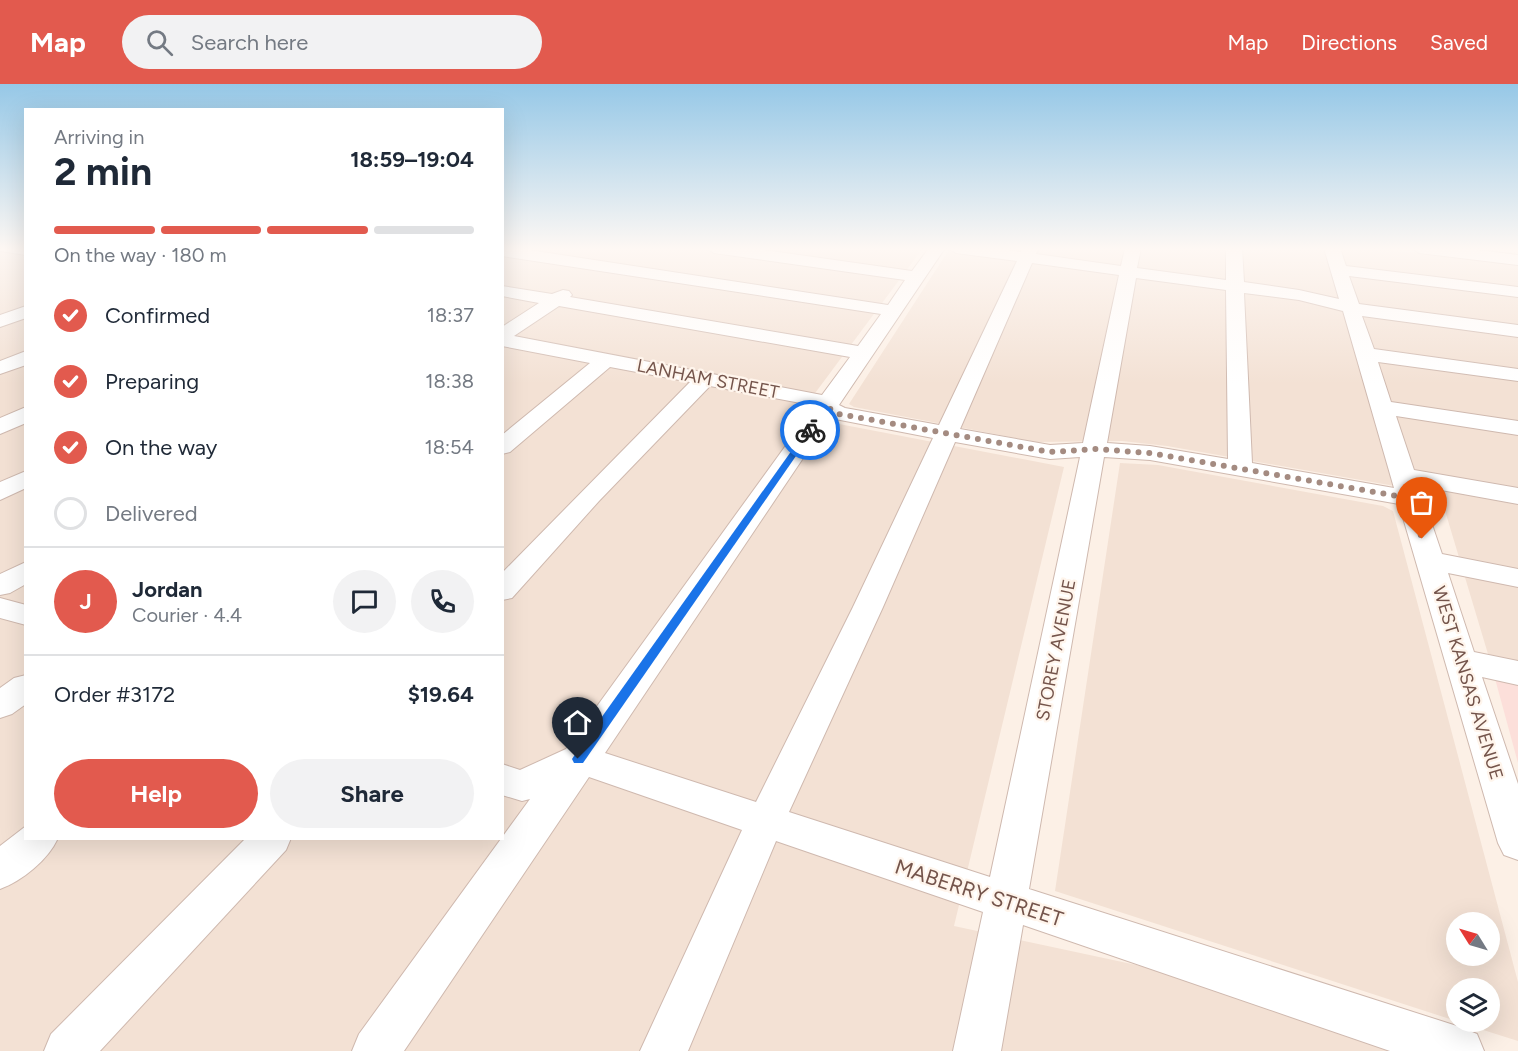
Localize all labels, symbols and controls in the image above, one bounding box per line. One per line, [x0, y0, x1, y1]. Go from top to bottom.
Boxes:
search box [122, 15, 542, 69]
text: Map [30, 25, 86, 59]
icon: search [143, 26, 176, 59]
text: Search here [191, 29, 308, 56]
text: Map [1227, 30, 1268, 55]
text: Directions [1301, 30, 1397, 55]
text: Saved [1430, 30, 1488, 55]
text: Arriving in [54, 125, 144, 149]
text: 18:59–19:04 [350, 146, 474, 173]
text: 2 min [54, 148, 152, 195]
text: On the way · 180 m [54, 243, 227, 267]
icon: check [54, 299, 87, 332]
text: Confirmed [105, 302, 210, 329]
text: 18:37 [427, 303, 474, 327]
street label: LANHAM STREET [635, 354, 781, 404]
icon: check [54, 365, 87, 398]
text: Preparing [105, 368, 199, 395]
text: 18:38 [425, 369, 474, 393]
courier [780, 400, 840, 460]
icon: bike [794, 414, 827, 447]
icon: check [54, 431, 87, 464]
text: On the way [105, 434, 217, 461]
text: 18:54 [424, 435, 474, 459]
pin [1396, 477, 1447, 539]
icon: bag [1405, 486, 1438, 519]
text: Delivered [105, 500, 198, 527]
button: chat [333, 570, 396, 633]
button: phone [411, 570, 474, 633]
text: Jordan [132, 576, 203, 603]
street label: STOREY AVENUE [1031, 577, 1081, 723]
street label: WEST KANSAS AVENUE [1428, 584, 1508, 782]
text: J [79, 588, 92, 615]
text: Courier · 4.4 [132, 603, 242, 627]
text: Order #3172 [54, 681, 175, 708]
text: $19.64 [408, 681, 474, 708]
pin [552, 697, 603, 759]
icon: home [561, 706, 594, 739]
button: Help [54, 759, 258, 828]
button: Share [270, 759, 474, 828]
street label: MABERRY STREET [892, 854, 1067, 932]
north arrow [1446, 912, 1500, 966]
map controls [1446, 912, 1500, 1032]
button: layers [1446, 978, 1500, 1032]

